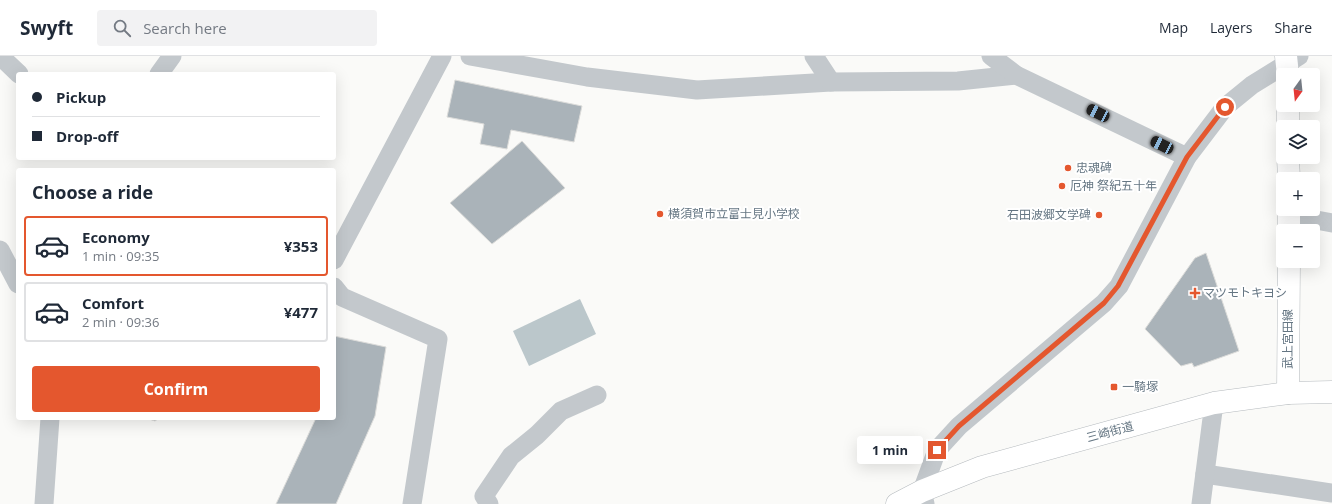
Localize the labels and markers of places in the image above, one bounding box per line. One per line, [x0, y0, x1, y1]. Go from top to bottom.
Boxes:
place label: 忠魂碑 [1076, 159, 1112, 176]
marker: 忠魂碑 [1063, 163, 1073, 173]
place label: 厄神 祭紀五十年 [1070, 177, 1157, 194]
marker: 厄神 祭紀五十年 [1057, 181, 1067, 191]
place label: 横須賀市立富士見小学校 [668, 205, 800, 222]
place label: 石田波郷文学碑 [1007, 206, 1091, 223]
marker: 横須賀市立富士見小学校 [655, 209, 665, 219]
marker: 石田波郷文学碑 [1094, 210, 1104, 220]
place label: マツモトキヨシ [1203, 284, 1287, 301]
marker: マツモトキヨシ [1190, 288, 1200, 298]
place label: 一騎塚 [1122, 378, 1158, 395]
marker: 一騎塚 [1109, 382, 1119, 392]

